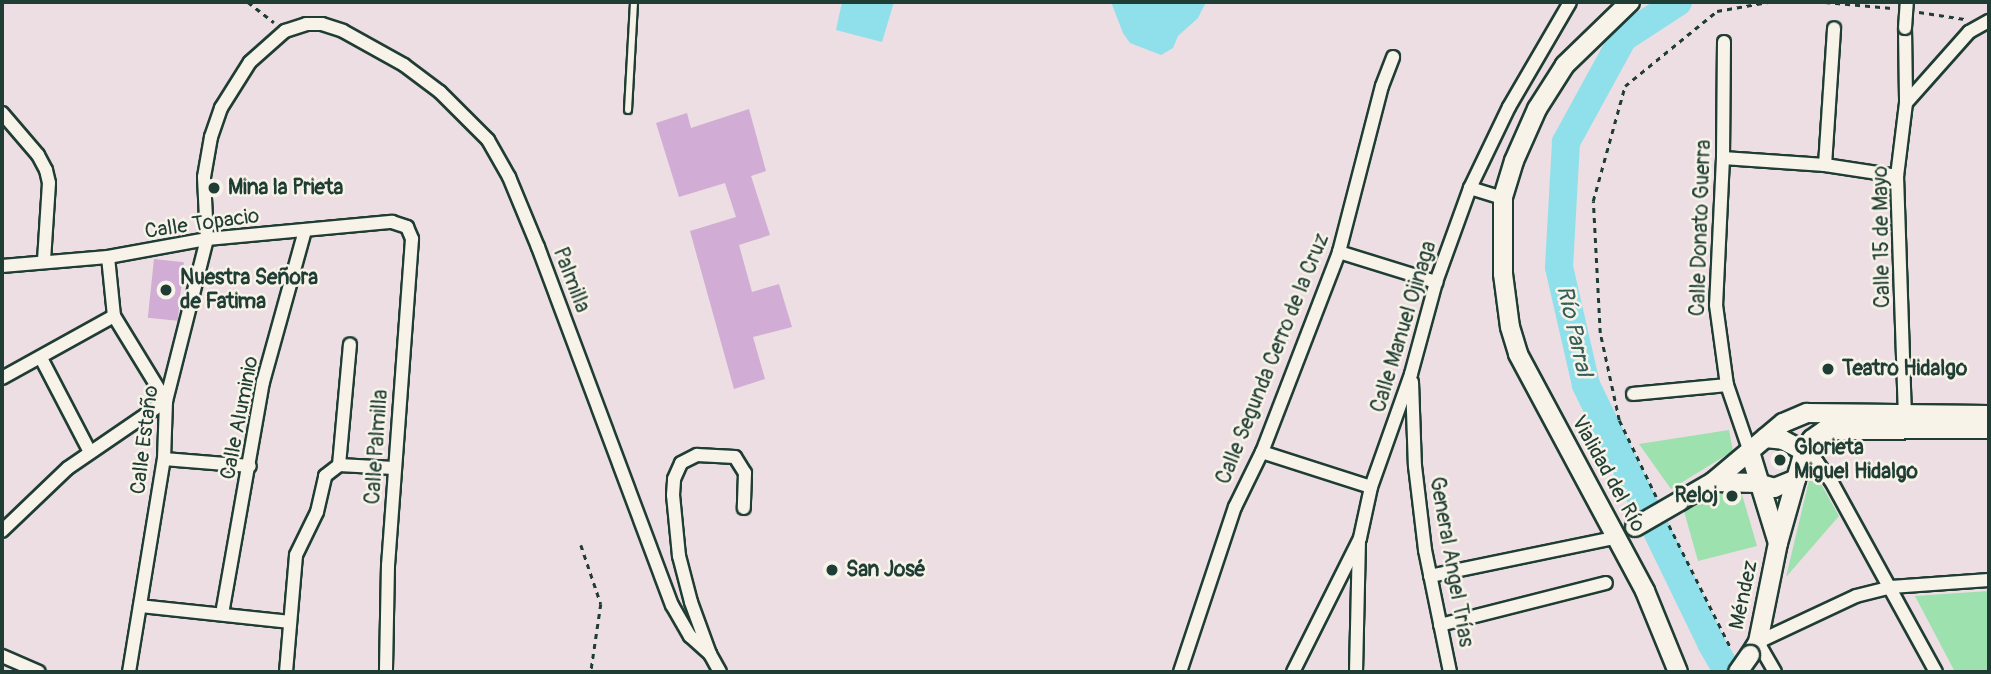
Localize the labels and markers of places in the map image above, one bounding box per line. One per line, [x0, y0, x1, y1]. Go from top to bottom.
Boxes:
place label: Mina la Prieta [228, 175, 343, 201]
marker: Mina la Prieta [206, 180, 222, 196]
place label: Nuestra Señora de Fatima [180, 265, 318, 315]
marker: Nuestra Señora de Fatima [158, 282, 174, 298]
place label: Teatro Hidalgo [1842, 356, 1967, 382]
marker: Teatro Hidalgo [1820, 361, 1836, 377]
place label: Glorieta Miguel Hidalgo [1794, 435, 1918, 485]
marker: Glorieta Miguel Hidalgo [1772, 452, 1788, 468]
place label: Reloj [1674, 483, 1718, 509]
marker: Reloj [1724, 488, 1740, 504]
place label: San José [846, 557, 926, 583]
marker: San José [824, 562, 840, 578]

